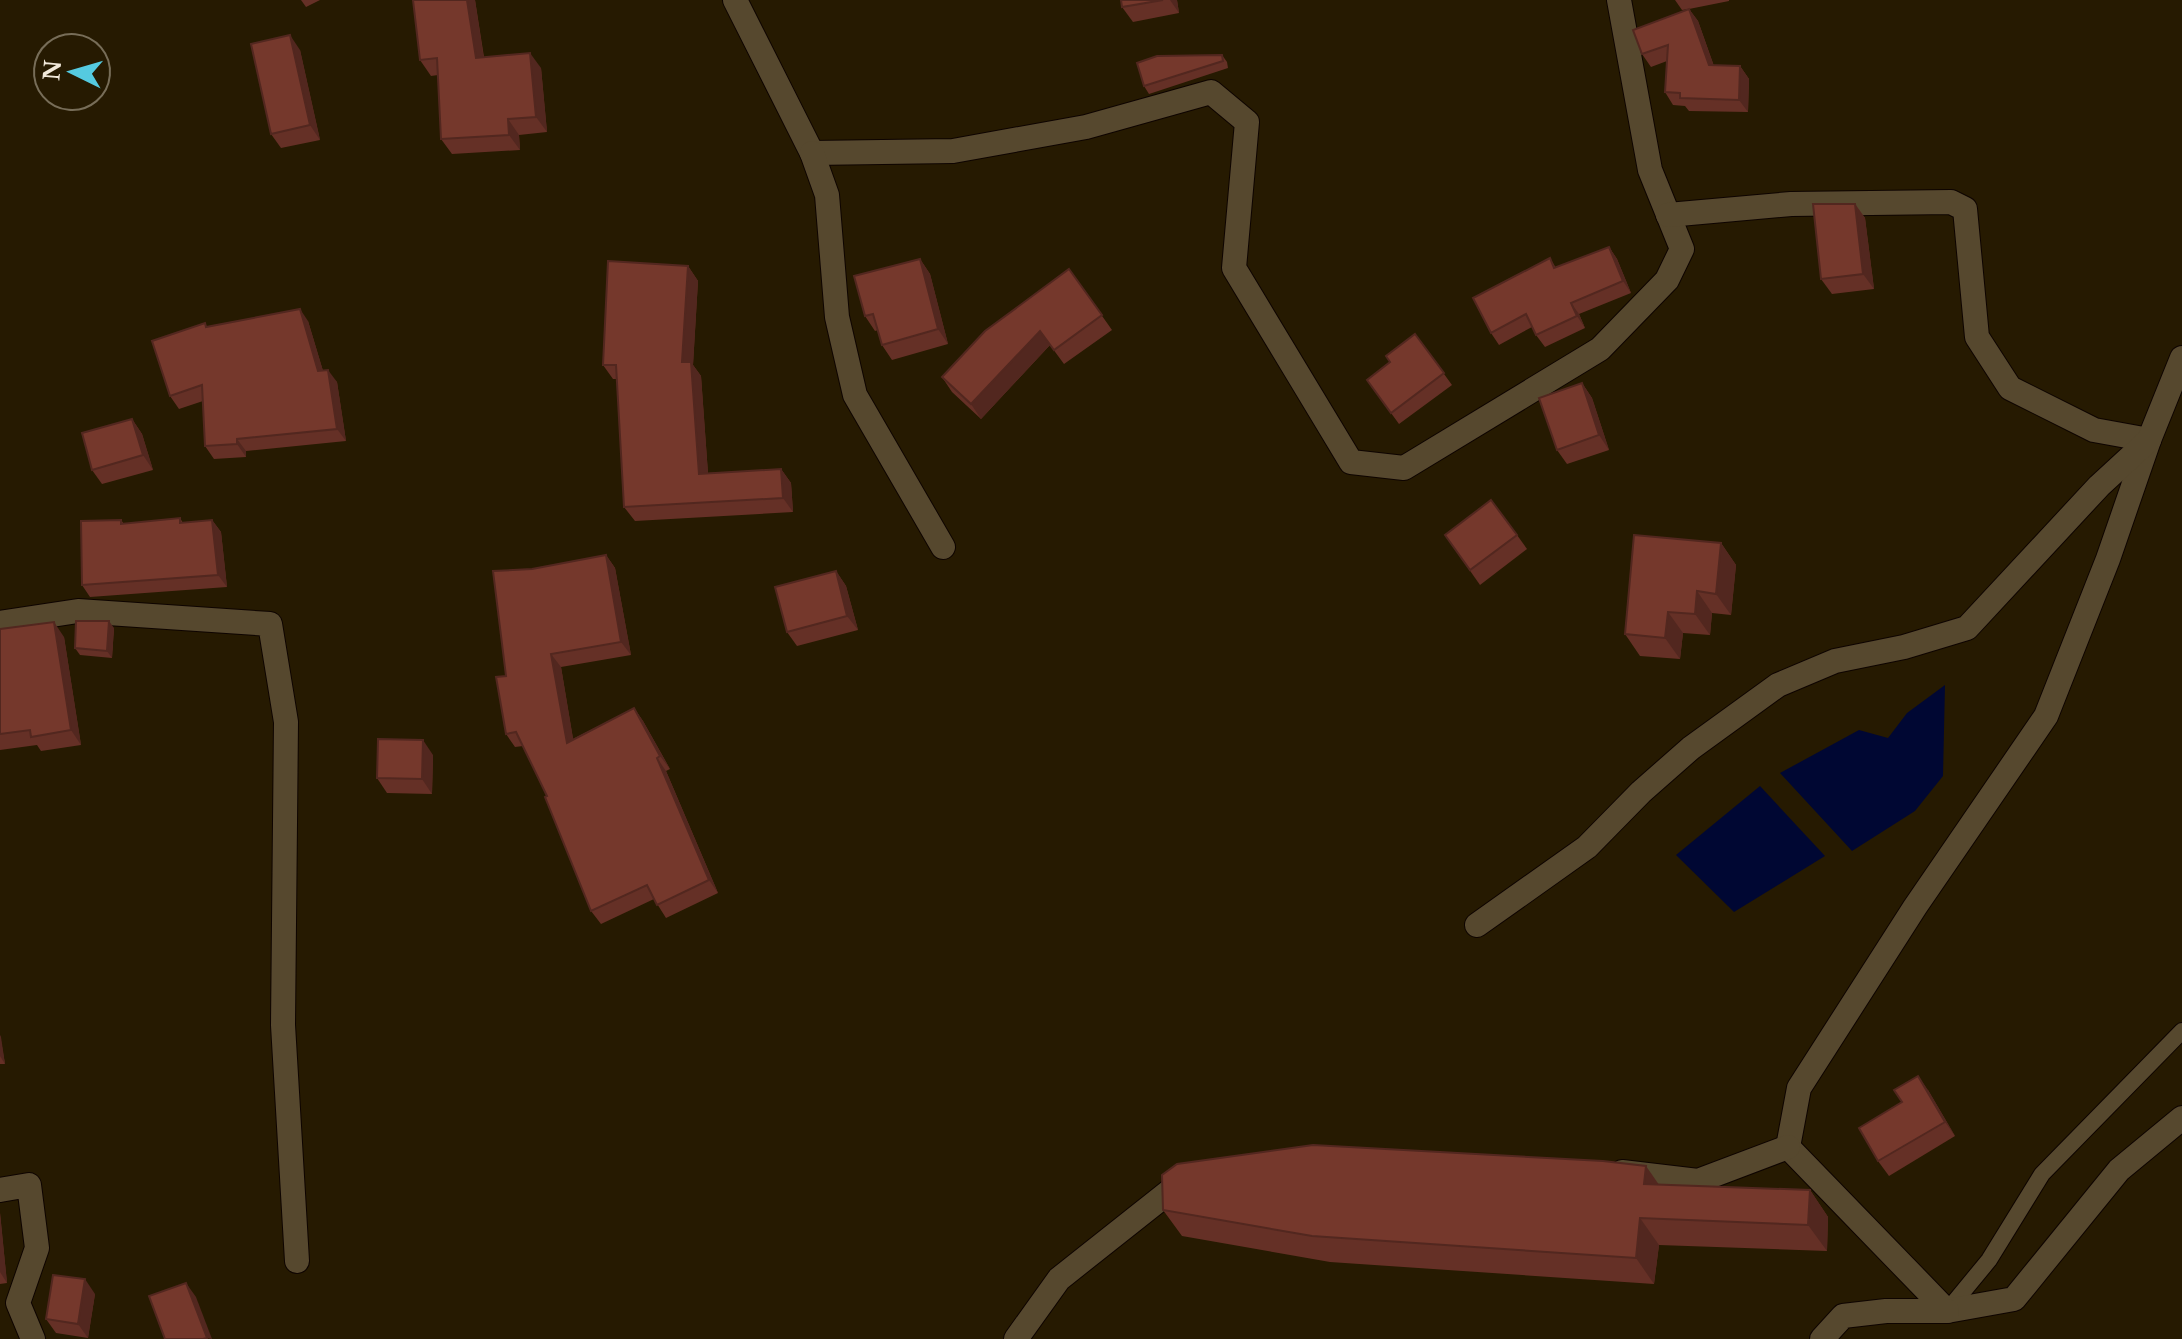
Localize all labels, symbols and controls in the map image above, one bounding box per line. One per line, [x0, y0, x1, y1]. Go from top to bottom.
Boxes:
north arrow [32, 32, 112, 112]
text: N [38, 59, 67, 82]

